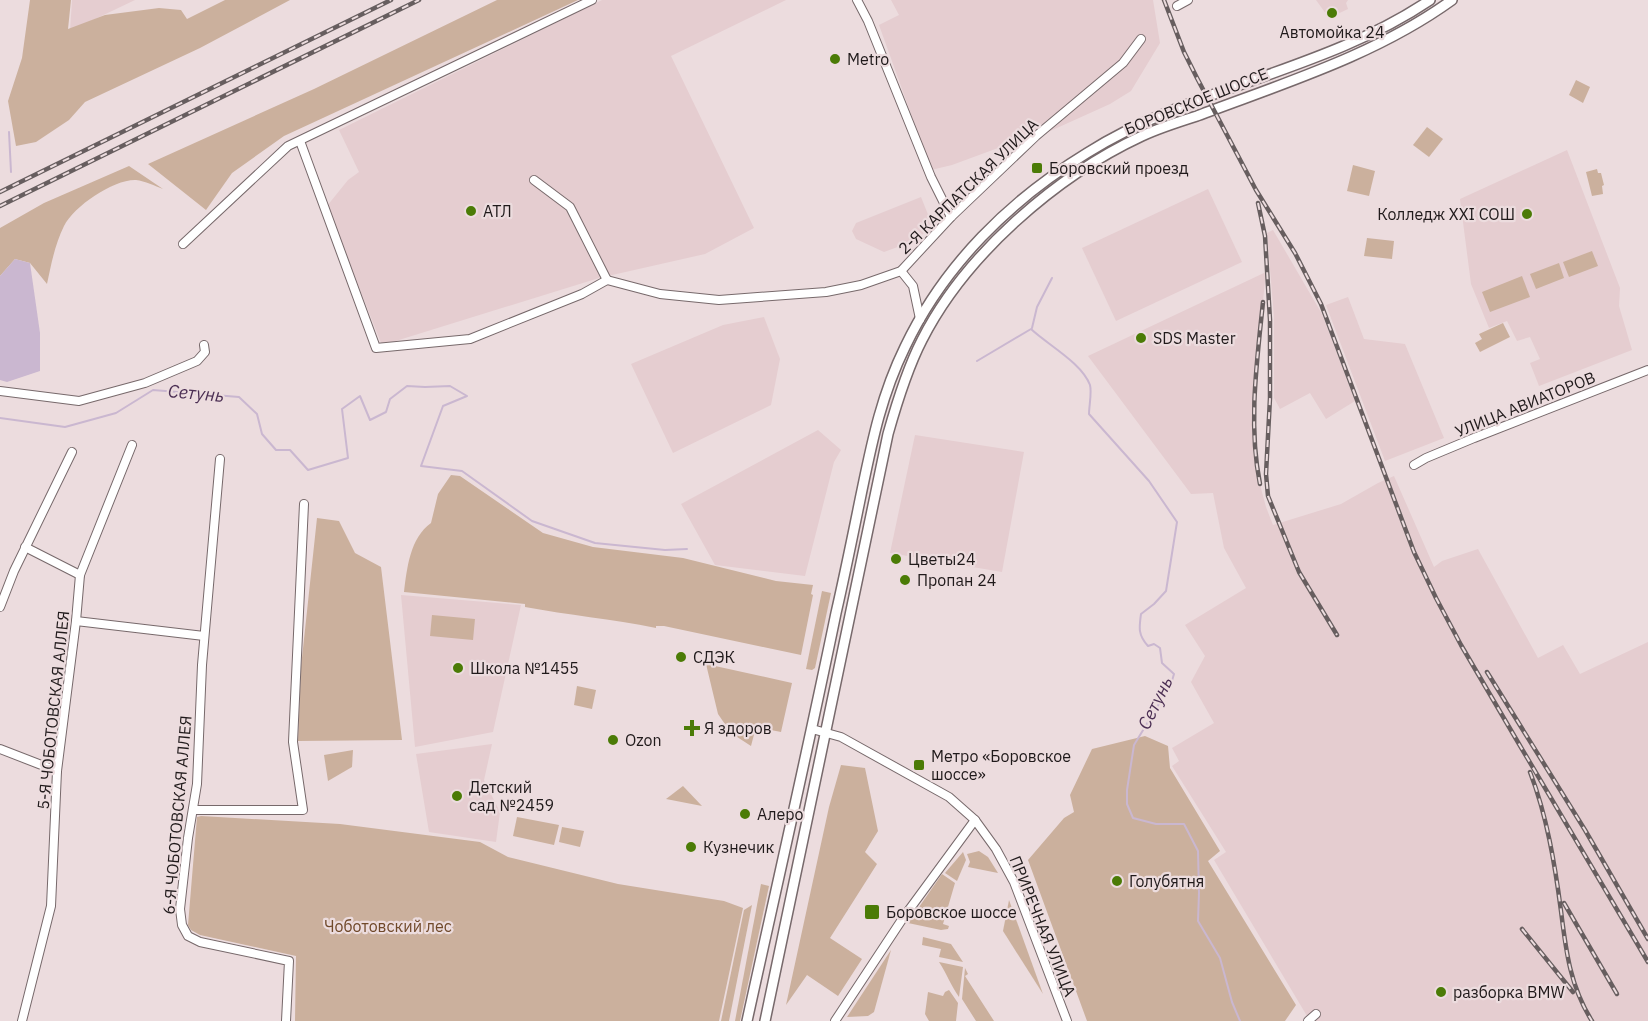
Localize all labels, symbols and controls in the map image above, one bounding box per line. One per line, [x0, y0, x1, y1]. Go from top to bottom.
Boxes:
marker: Автомойка 24 [1325, 6, 1339, 20]
place label: Автомойка 24 [1280, 22, 1384, 42]
place label: Metro [847, 49, 889, 69]
marker: Metro [828, 52, 842, 66]
street label: БОРОВСКОЕ ШОССЕ [1121, 63, 1271, 139]
street label: 2-Я КАРПАТСКАЯ УЛИЦА [894, 114, 1042, 258]
place label: Боровский проезд [1049, 158, 1189, 178]
marker: Боровский проезд [1030, 161, 1044, 175]
place label: АТЛ [483, 201, 512, 221]
marker: АТЛ [464, 204, 478, 218]
place label: Колледж XXI СОШ [1377, 204, 1515, 224]
marker: Колледж XXI СОШ [1520, 207, 1534, 221]
place label: SDS Master [1153, 328, 1236, 348]
marker: SDS Master [1134, 331, 1148, 345]
street label: УЛИЦА АВИАТОРОВ [1452, 367, 1598, 441]
water label: Сетунь [167, 379, 225, 407]
place label: Цветы24 [908, 549, 976, 569]
marker: Цветы24 [889, 552, 903, 566]
place label: Пропан 24 [917, 570, 996, 590]
marker: Пропан 24 [898, 573, 912, 587]
street label: 5-Я ЧОБОТОВСКАЯ АЛЛЕЯ [33, 610, 73, 810]
place label: СДЭК [693, 647, 735, 667]
marker: СДЭК [674, 650, 688, 664]
place label: Школа №1455 [470, 658, 579, 678]
marker: Школа №1455 [451, 661, 465, 675]
water label: Сетунь [1132, 673, 1178, 733]
street label: 6-Я ЧОБОТОВСКАЯ АЛЛЕЯ [158, 715, 196, 915]
place label: Я здоров [704, 718, 772, 738]
marker: Я здоров [685, 721, 699, 735]
place label: Ozon [625, 730, 662, 750]
marker: Ozon [606, 733, 620, 747]
place label: Метро «Боровское шоссе» [931, 746, 1071, 784]
marker: Метро «Боровское шоссе» [912, 758, 926, 772]
place label: Детский сад №2459 [469, 777, 554, 815]
marker: Детский сад №2459 [450, 789, 464, 803]
place label: Алеро [757, 804, 804, 824]
marker: Алеро [738, 807, 752, 821]
place label: Кузнечик [703, 837, 774, 857]
marker: Кузнечик [684, 840, 698, 854]
street label: ПРИРЕЧНАЯ УЛИЦА [1006, 853, 1080, 999]
place label: Голубятня [1129, 871, 1204, 891]
marker: Голубятня [1110, 874, 1124, 888]
place label: Боровское шоссе [886, 902, 1017, 922]
marker: Боровское шоссе [863, 903, 881, 921]
park label: Чоботовский лес [324, 916, 452, 936]
place label: разборка BMW [1453, 982, 1565, 1002]
marker: разборка BMW [1434, 985, 1448, 999]

